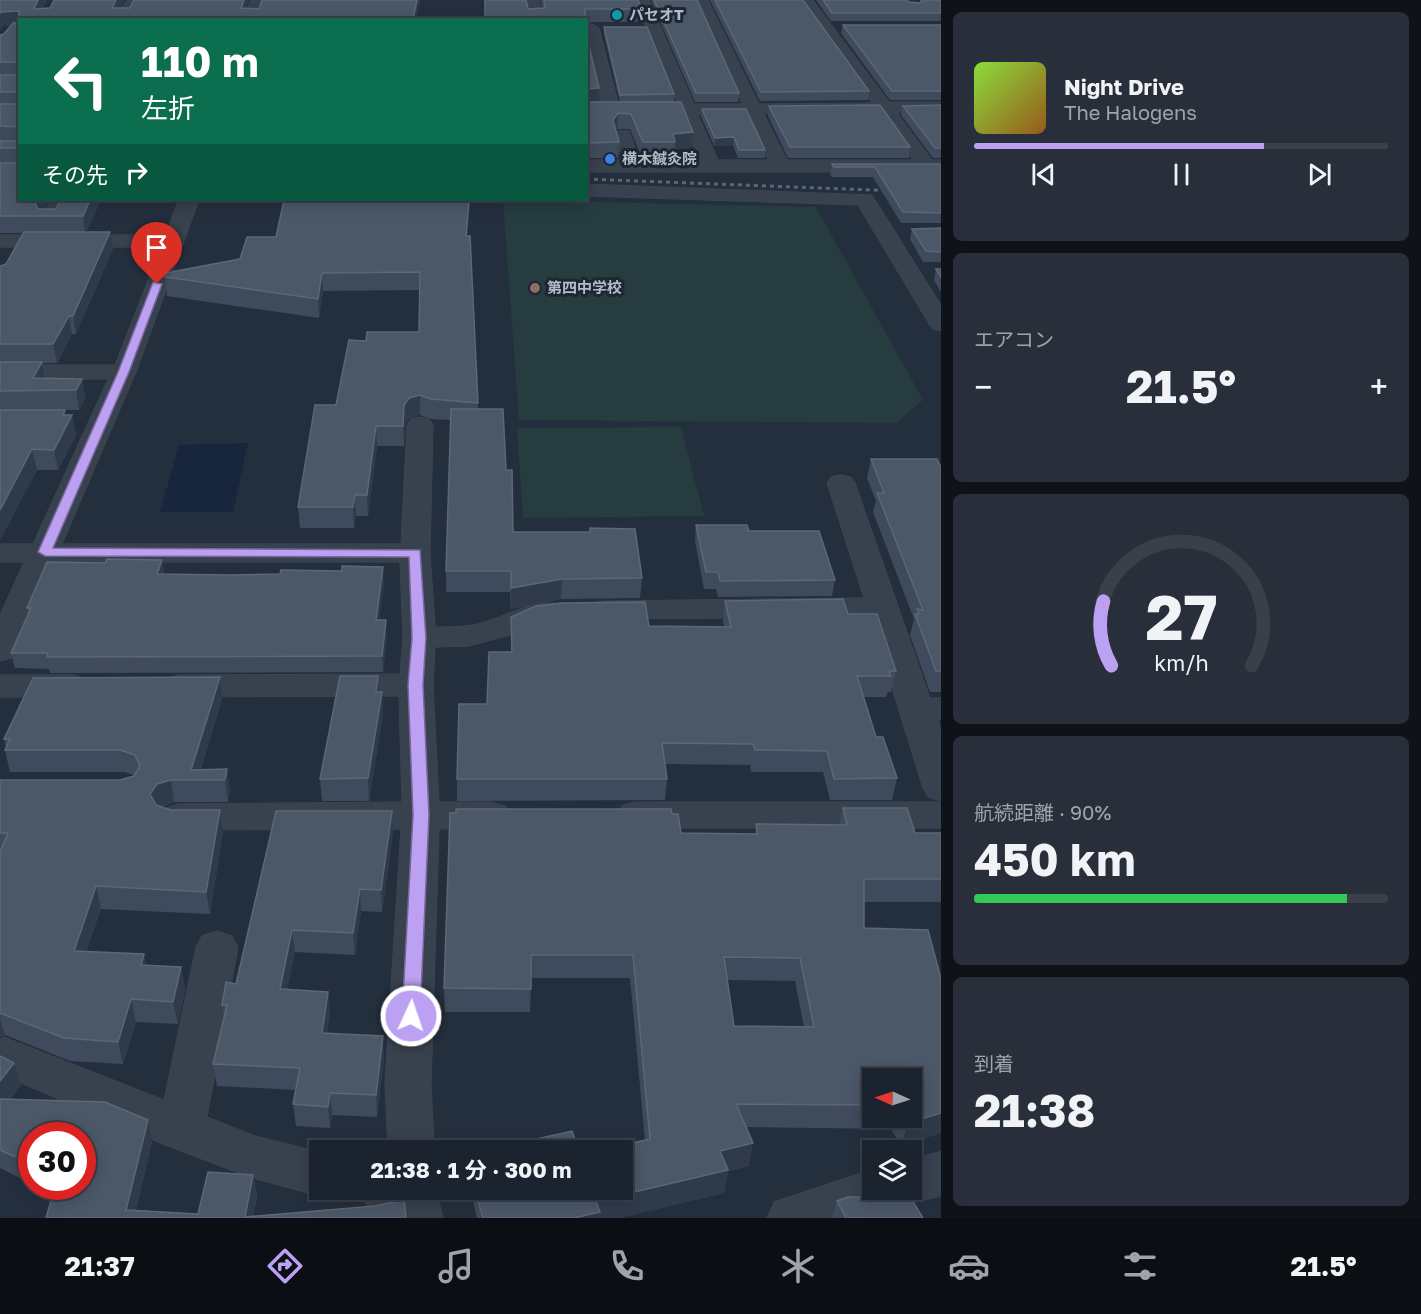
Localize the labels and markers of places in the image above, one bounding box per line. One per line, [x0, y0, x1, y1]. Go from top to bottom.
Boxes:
place label: パセオT [629, 5, 684, 23]
marker: パセオT [610, 8, 624, 22]
place label: 横木鍼灸院 [622, 149, 697, 167]
marker: 横木鍼灸院 [603, 152, 617, 166]
pin [131, 222, 182, 284]
place label: 第四中学校 [547, 278, 622, 296]
marker: 第四中学校 [528, 281, 542, 295]

